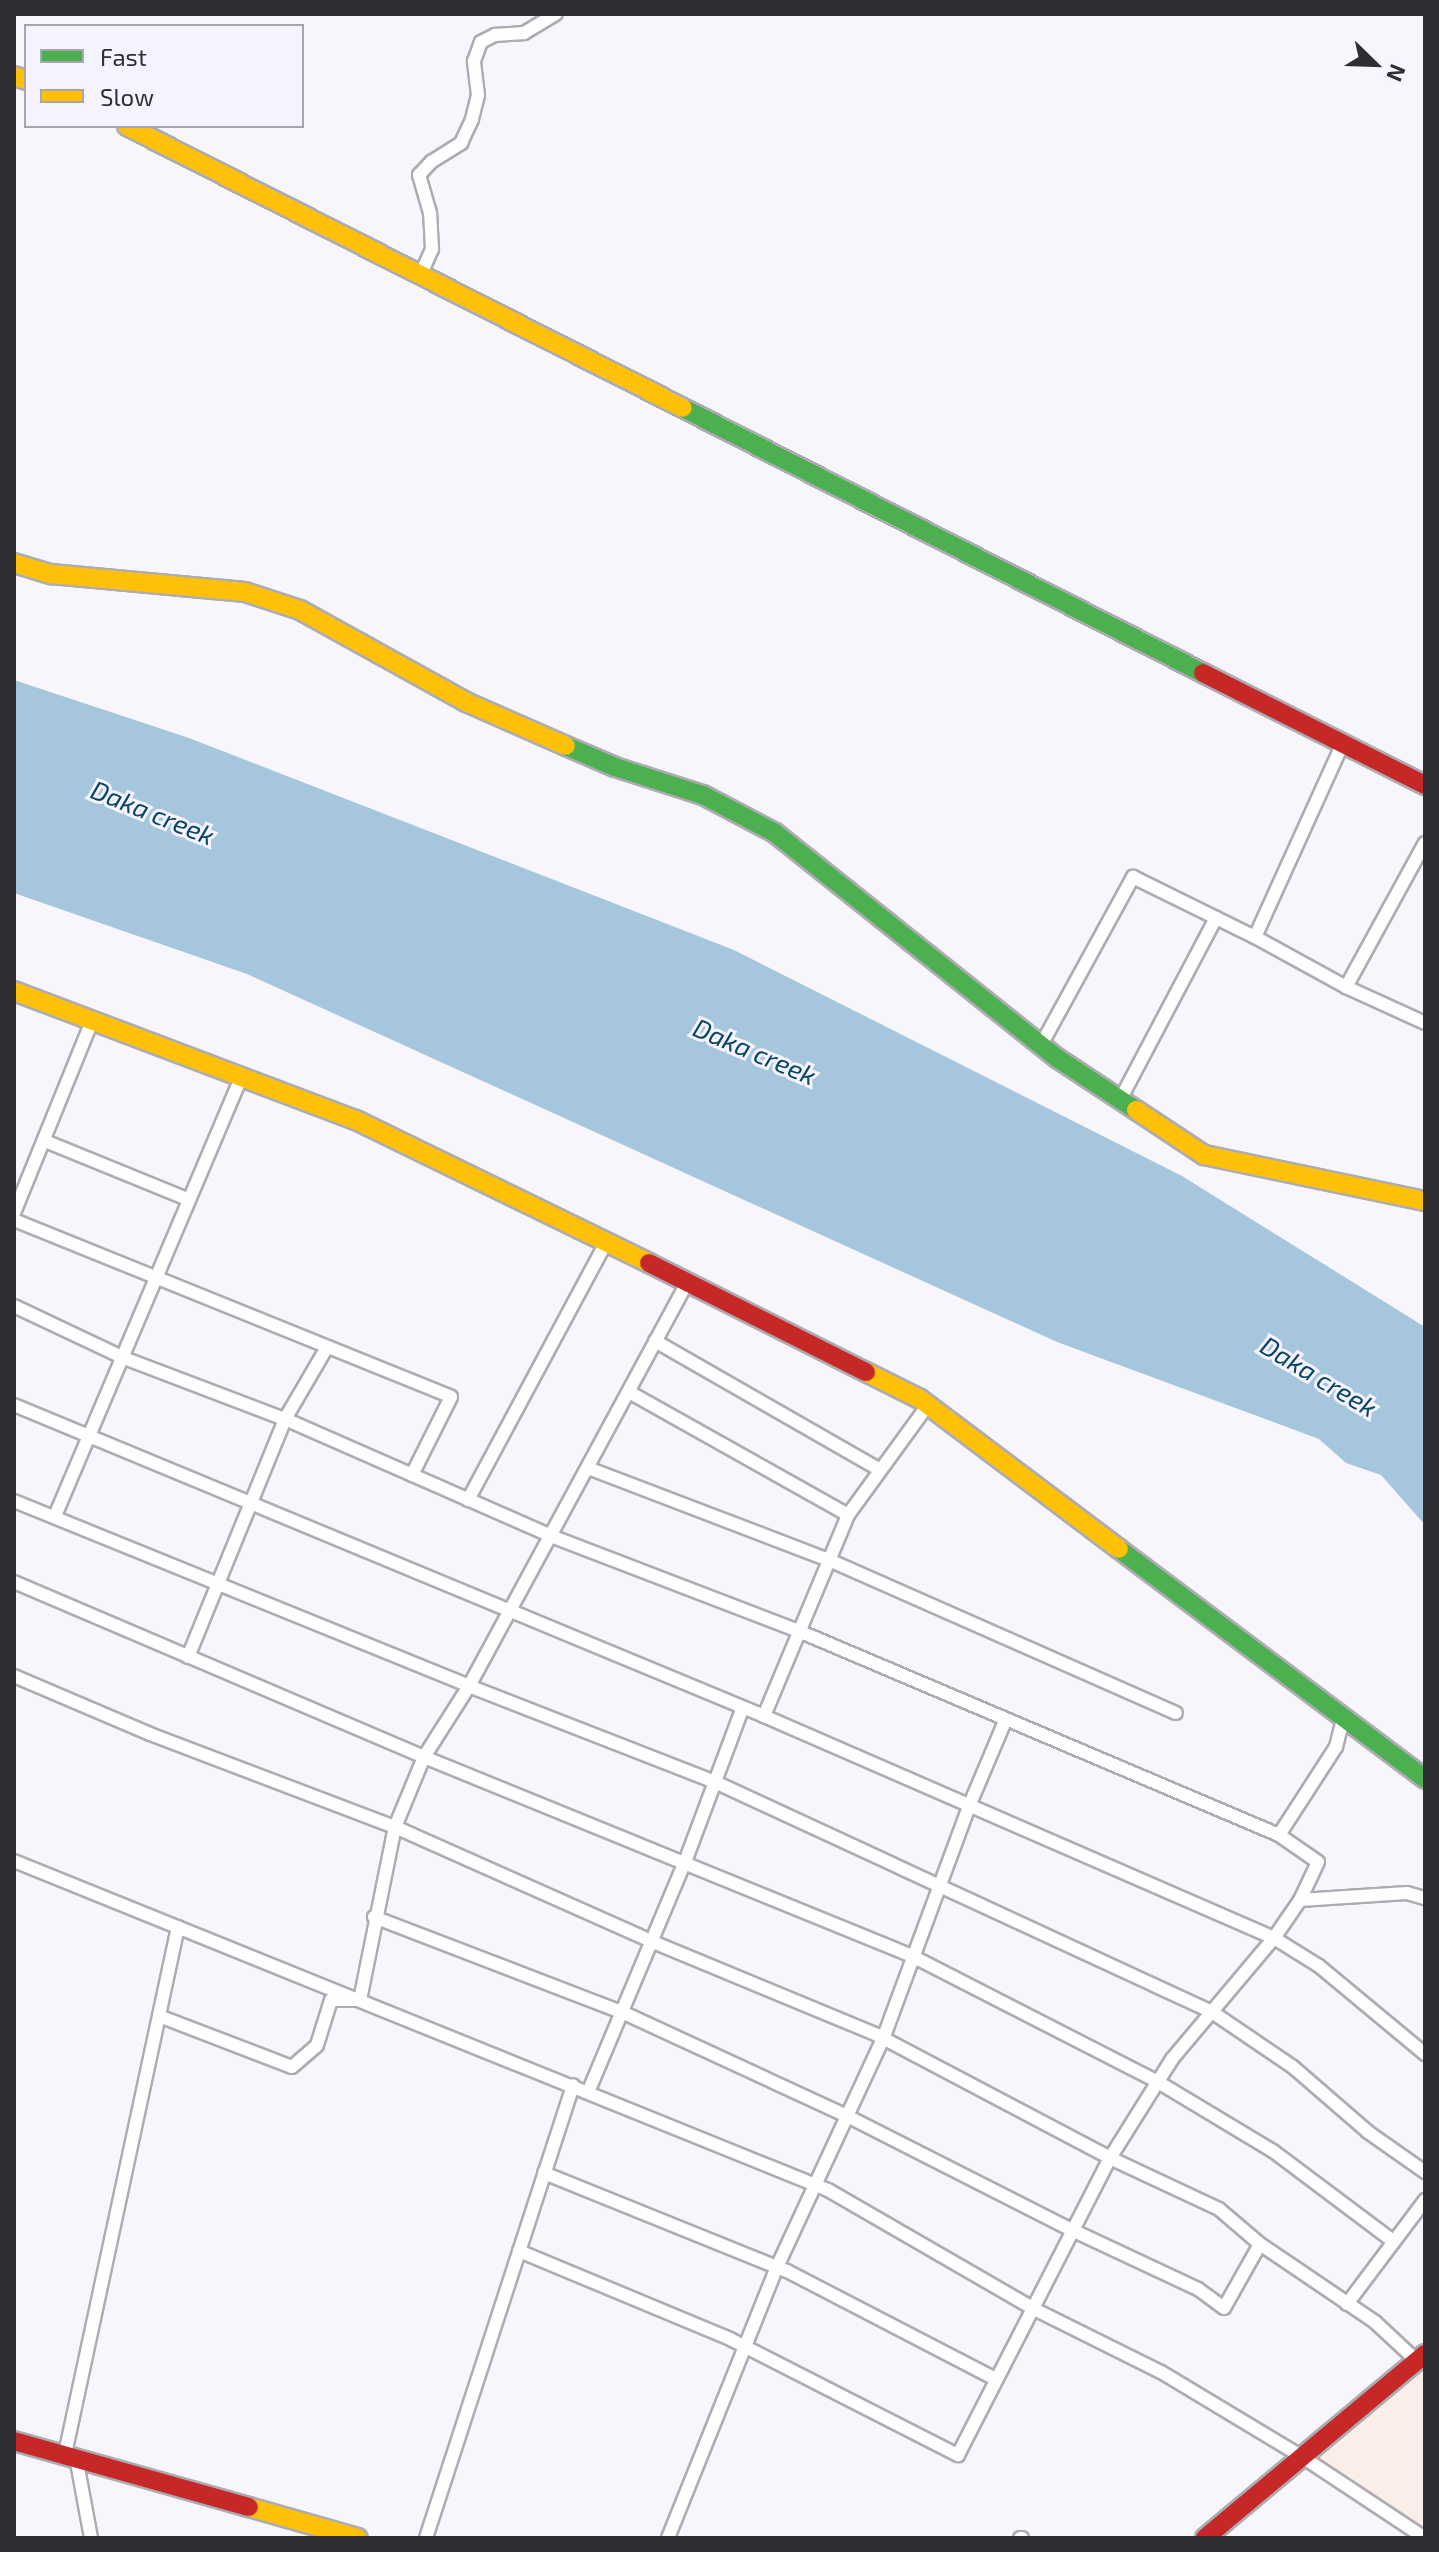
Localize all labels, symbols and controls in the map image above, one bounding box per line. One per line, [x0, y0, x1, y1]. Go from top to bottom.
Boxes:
legend [24, 24, 304, 128]
north arrow [1335, 24, 1415, 104]
text: Fast [100, 42, 147, 71]
text: N [1382, 61, 1412, 86]
text: Slow [100, 82, 154, 111]
water label: Daka creek [87, 773, 219, 851]
water label: Daka creek [689, 1011, 821, 1091]
water label: Daka creek [1255, 1329, 1383, 1423]

